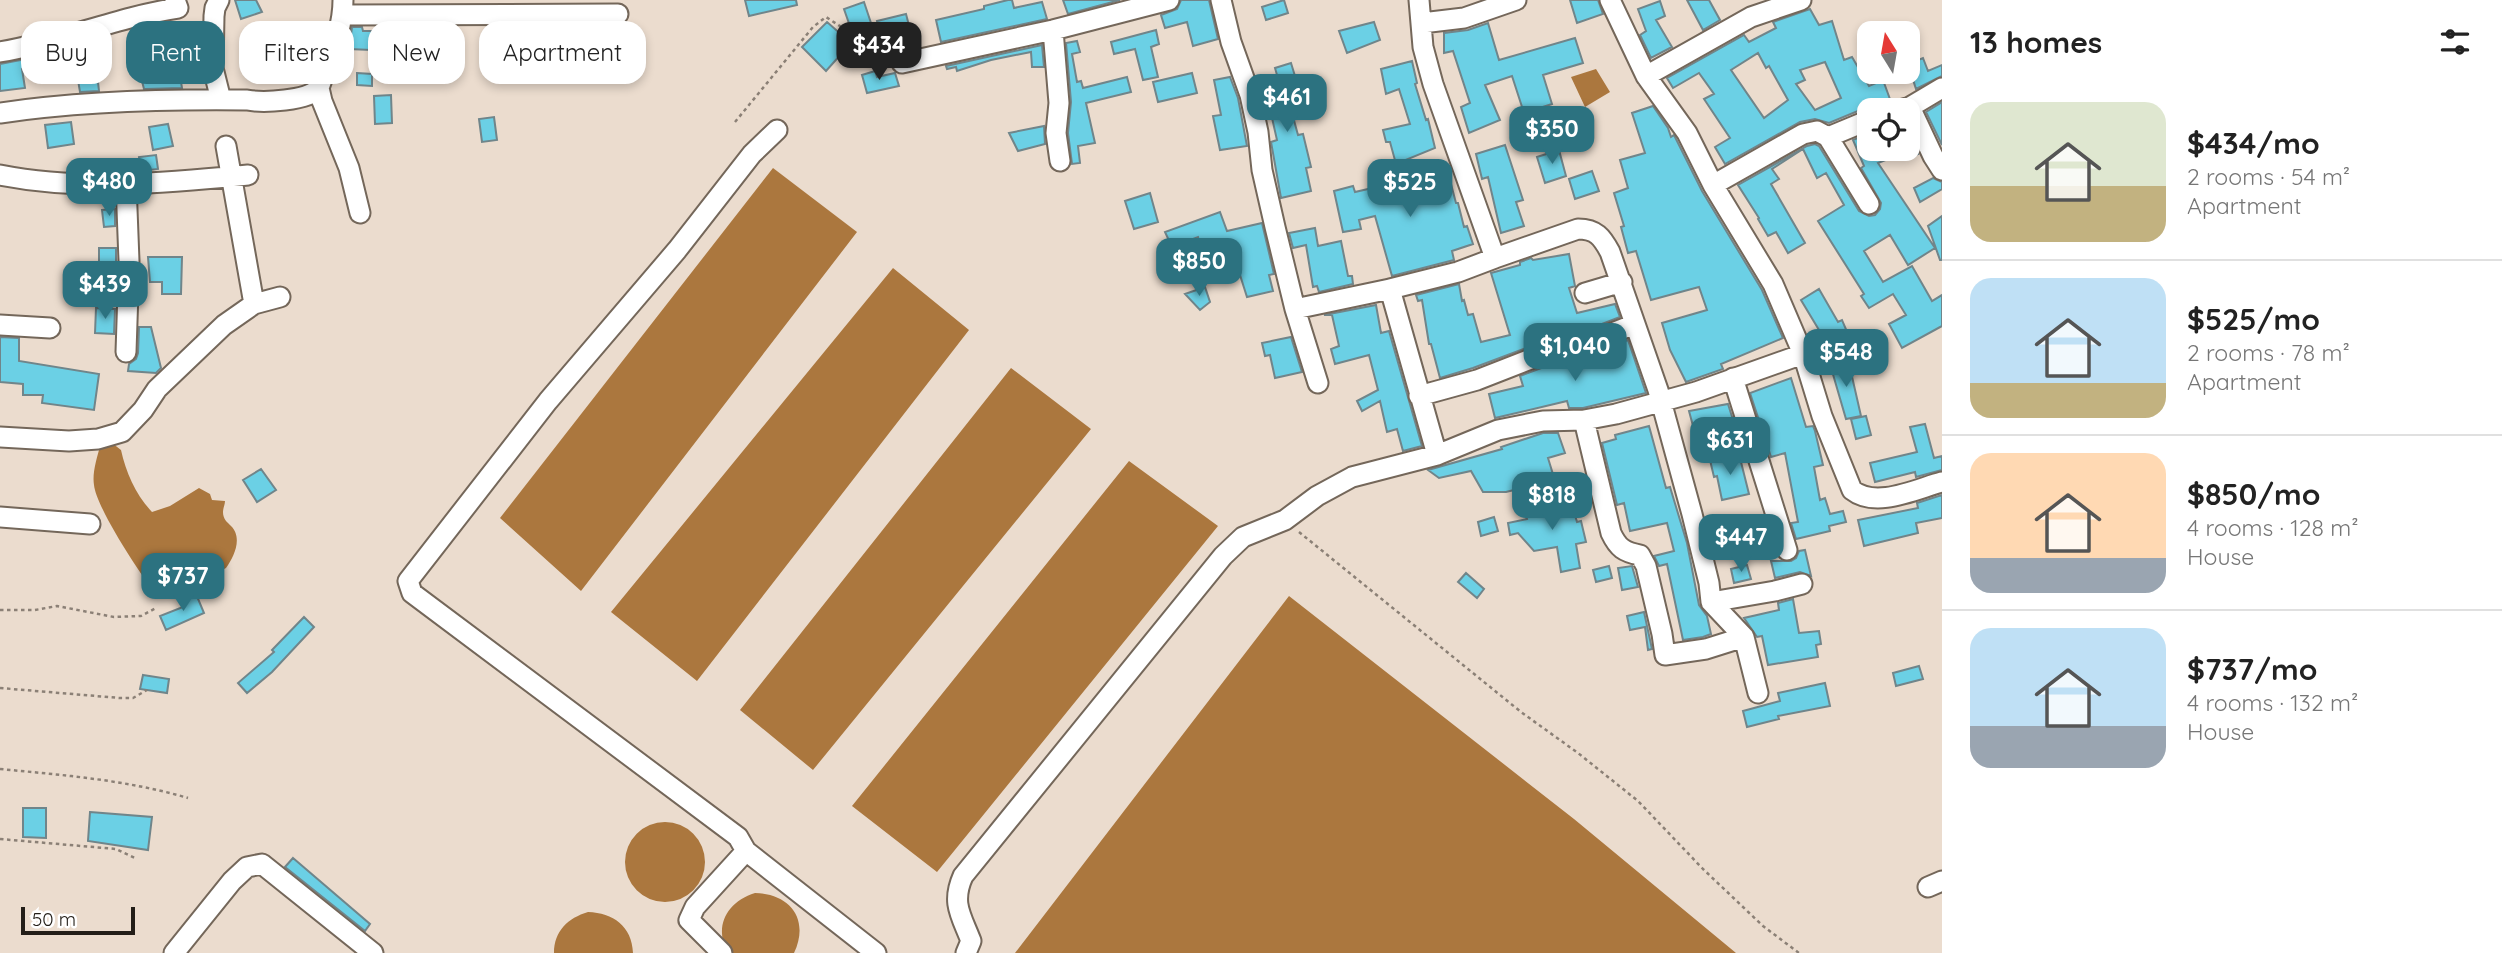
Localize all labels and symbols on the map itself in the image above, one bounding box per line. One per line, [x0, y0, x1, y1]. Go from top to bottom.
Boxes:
north arrow [1857, 21, 1920, 84]
pin: $434 [838, 22, 920, 82]
pin: $461 [1246, 74, 1328, 134]
pin: $350 [1511, 106, 1593, 166]
pin: $480 [68, 158, 150, 218]
pin: $525 [1369, 160, 1451, 219]
pin: $850 [1158, 238, 1240, 298]
pin: $439 [64, 262, 146, 321]
pin: $1,040 [1518, 324, 1632, 383]
pin: $548 [1805, 330, 1887, 389]
pin: $631 [1689, 418, 1771, 477]
pin: $818 [1511, 472, 1593, 532]
pin: $447 [1700, 514, 1782, 574]
pin: $737 [142, 554, 224, 613]
scale bar [21, 904, 135, 936]

